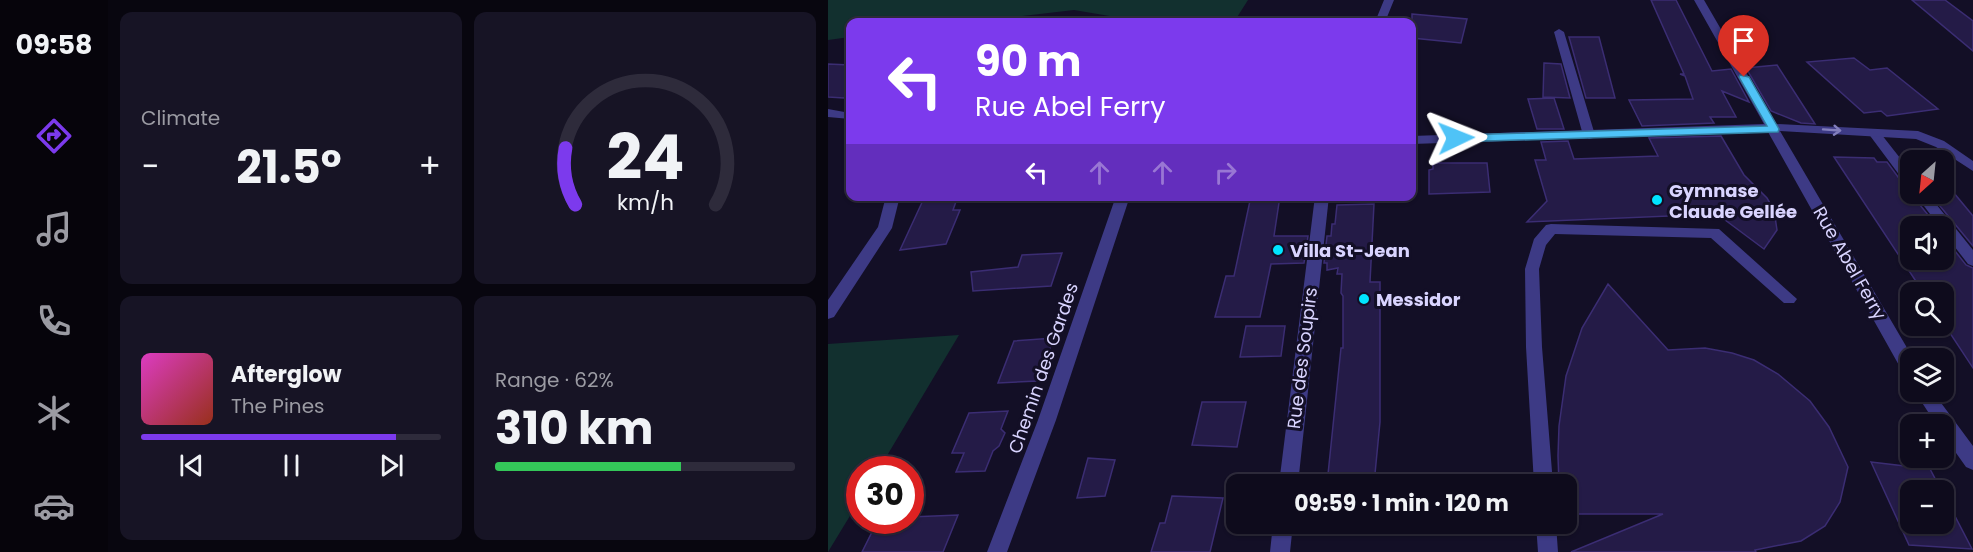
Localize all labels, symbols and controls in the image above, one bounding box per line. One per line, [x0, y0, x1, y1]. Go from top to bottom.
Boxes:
pin [1718, 15, 1769, 77]
icon: arrive [1727, 24, 1760, 57]
text: 09:58 [16, 26, 92, 63]
text: 90 m [975, 32, 1082, 91]
icon: left [876, 42, 954, 120]
text: Rue Abel Ferry [975, 88, 1165, 125]
text: Climate [141, 104, 220, 132]
position arrow [1424, 106, 1488, 170]
text: 24 [606, 113, 684, 201]
icon: directions [33, 115, 75, 157]
one-way arrow [1822, 125, 1842, 136]
text: 21.5° [236, 136, 342, 199]
text: − [141, 143, 159, 190]
text: + [418, 143, 441, 190]
north arrow [1900, 150, 1954, 204]
map controls [1900, 150, 1954, 534]
icon: left [1020, 156, 1053, 189]
icon: ahead [1083, 156, 1116, 189]
icon: ahead [1146, 156, 1179, 189]
icon: right [1209, 156, 1242, 189]
place label: Gymnase Claude Gellée [1669, 178, 1797, 224]
text: km/h [616, 187, 674, 218]
marker: Gymnase Claude Gellée [1650, 193, 1664, 207]
street label: Rue Abel Ferry [1807, 202, 1893, 324]
icon: music [33, 208, 75, 250]
button: sound [1900, 216, 1954, 270]
place label: Villa St-Jean [1290, 238, 1410, 263]
marker: Villa St-Jean [1271, 243, 1285, 257]
street label: Chemin des Gardes [1002, 279, 1084, 457]
button: search [1900, 282, 1954, 336]
street label: Rue des Soupirs [1281, 286, 1323, 430]
place label: Messidor [1376, 287, 1461, 312]
marker: Messidor [1357, 292, 1371, 306]
icon: phone [33, 300, 75, 342]
button: layers [1900, 348, 1954, 402]
text: Afterglow [231, 359, 342, 390]
text: Range · 62% [495, 366, 614, 394]
icon: climate [33, 392, 75, 434]
text: The Pines [231, 392, 325, 420]
text: 310 km [495, 397, 654, 460]
button: + [1900, 414, 1954, 468]
icon: previous [175, 449, 208, 482]
icon: pause [275, 449, 308, 482]
icon: next [375, 449, 408, 482]
speed limit sign: 30 [846, 456, 924, 534]
button: − [1900, 480, 1954, 534]
icon: car [33, 485, 75, 527]
text: 09:59 · 1 min · 120 m [1294, 488, 1509, 519]

